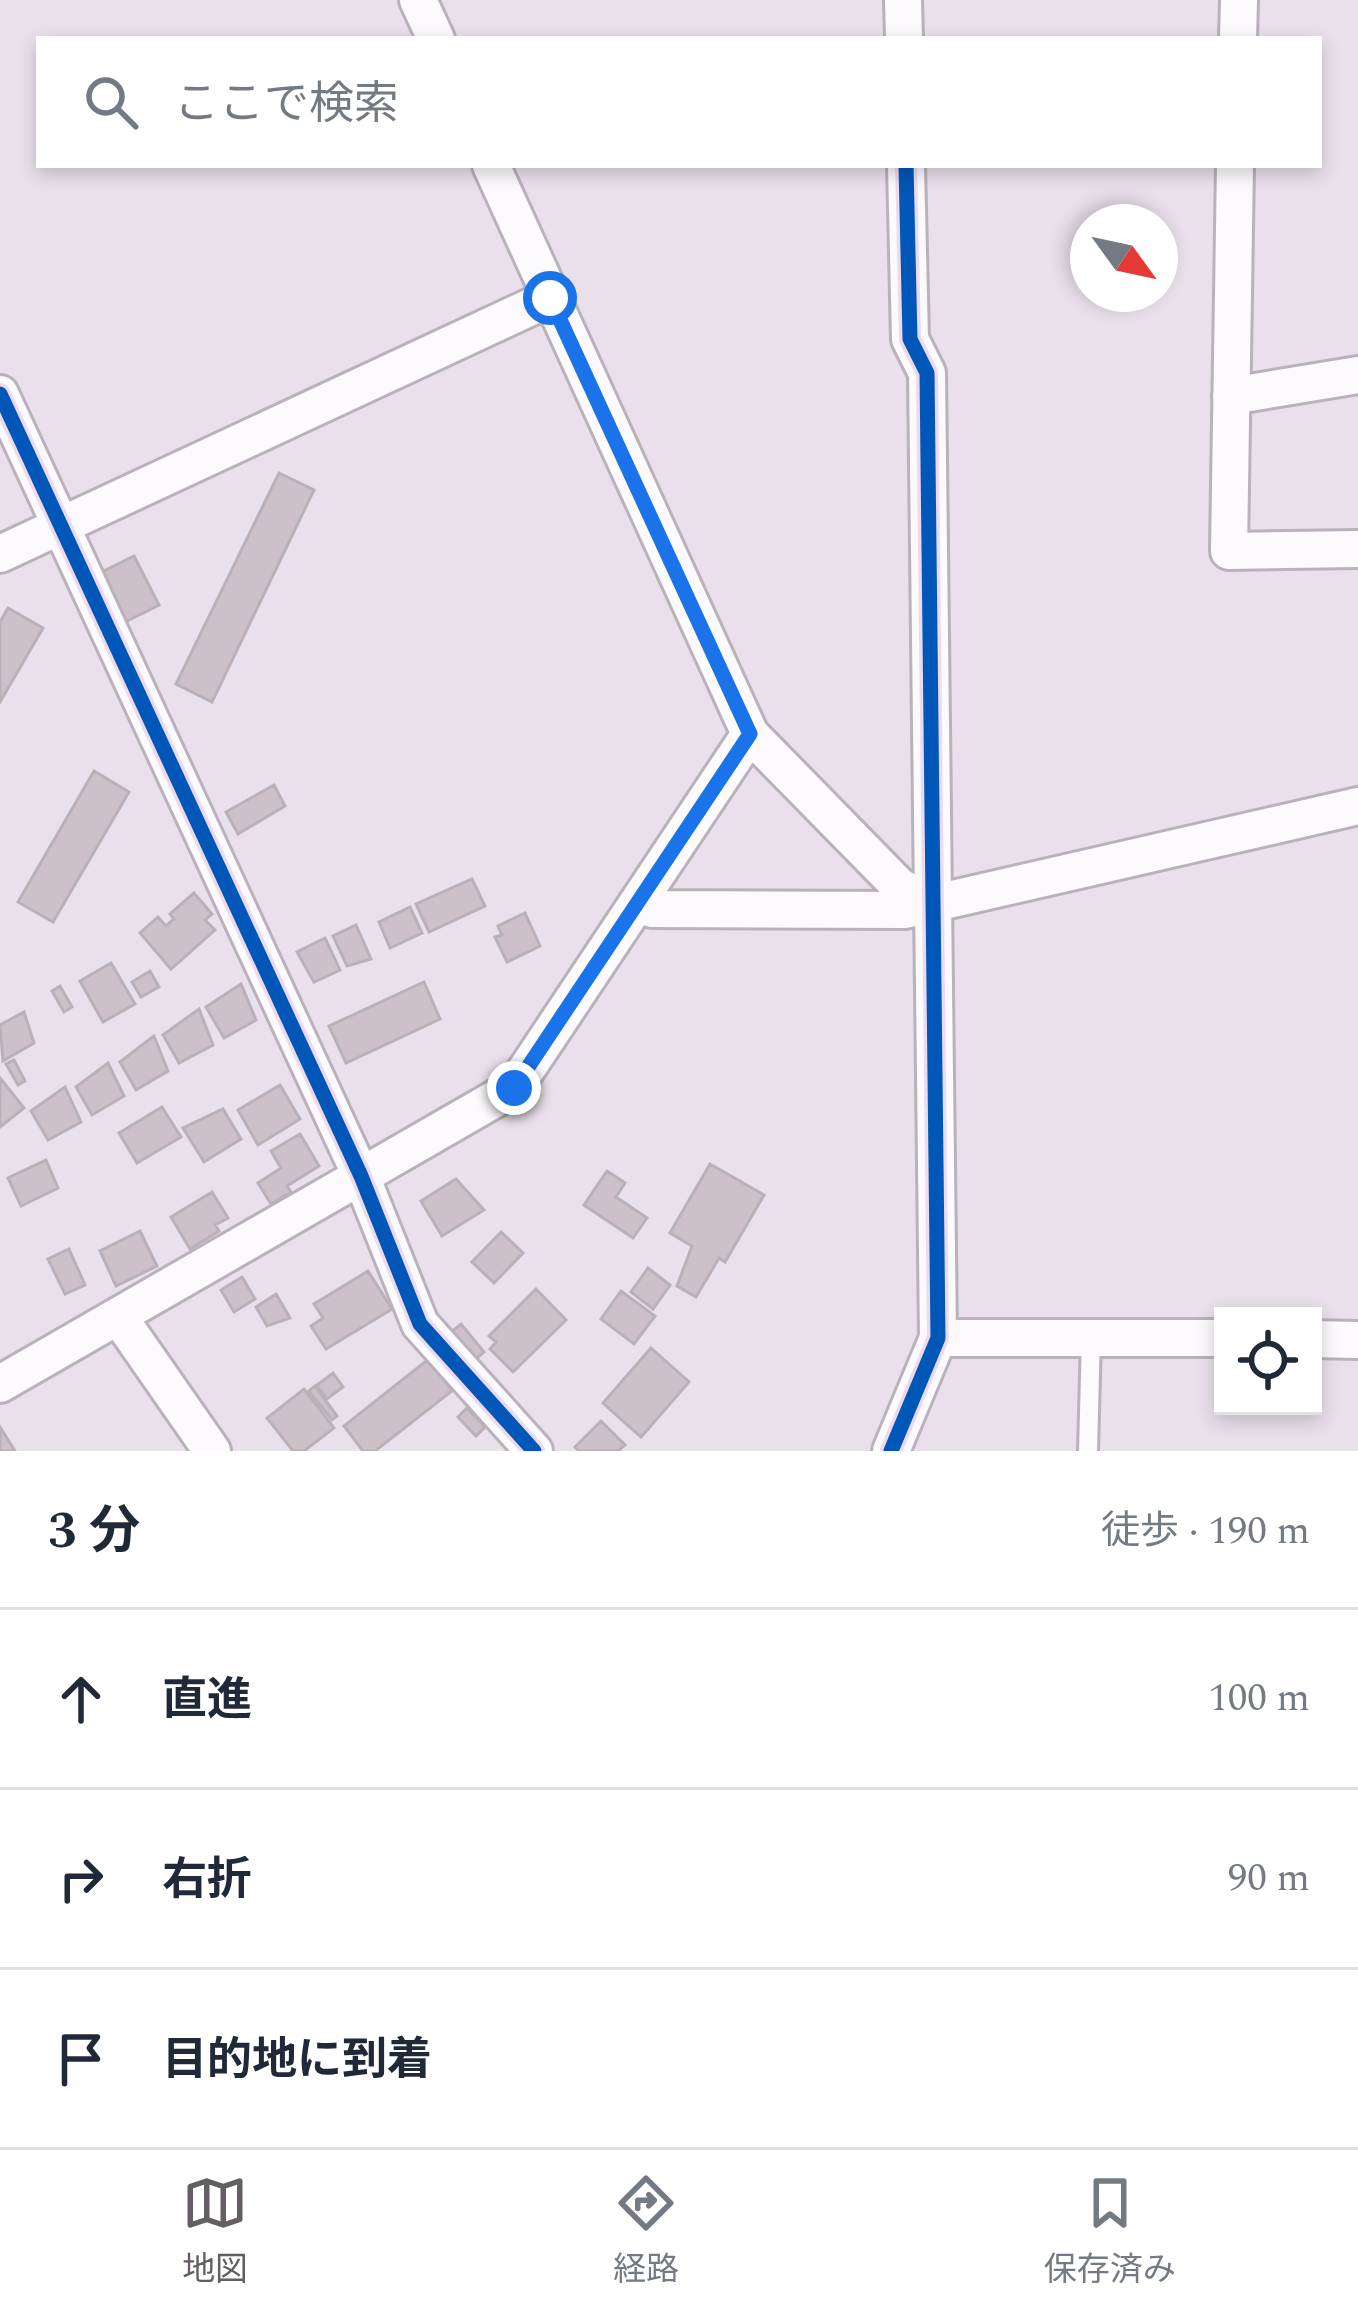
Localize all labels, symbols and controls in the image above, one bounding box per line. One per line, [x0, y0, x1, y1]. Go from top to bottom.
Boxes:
search box [36, 36, 1322, 168]
icon: search [78, 69, 144, 135]
text: ここで検索 [174, 70, 399, 139]
north arrow [1070, 204, 1178, 312]
route start [523, 271, 577, 325]
route end [487, 1061, 541, 1115]
map controls [1214, 1307, 1322, 1415]
button: locate [1214, 1307, 1322, 1415]
text: 3 分 [48, 1493, 140, 1571]
text: 徒歩 · 190 m [1101, 1502, 1310, 1561]
icon: ahead [48, 1666, 114, 1732]
text: 直進 [162, 1666, 252, 1735]
text: 100 m [1208, 1669, 1310, 1728]
icon: right [48, 1846, 114, 1912]
text: 右折 [162, 1846, 252, 1915]
text: 90 m [1228, 1849, 1310, 1908]
icon: arrive [48, 2026, 114, 2092]
text: 目的地に到着 [162, 2026, 432, 2095]
tab: 地図 [182, 2170, 248, 2295]
tab: 経路 [613, 2170, 679, 2295]
tab: 保存済み [1044, 2170, 1176, 2295]

